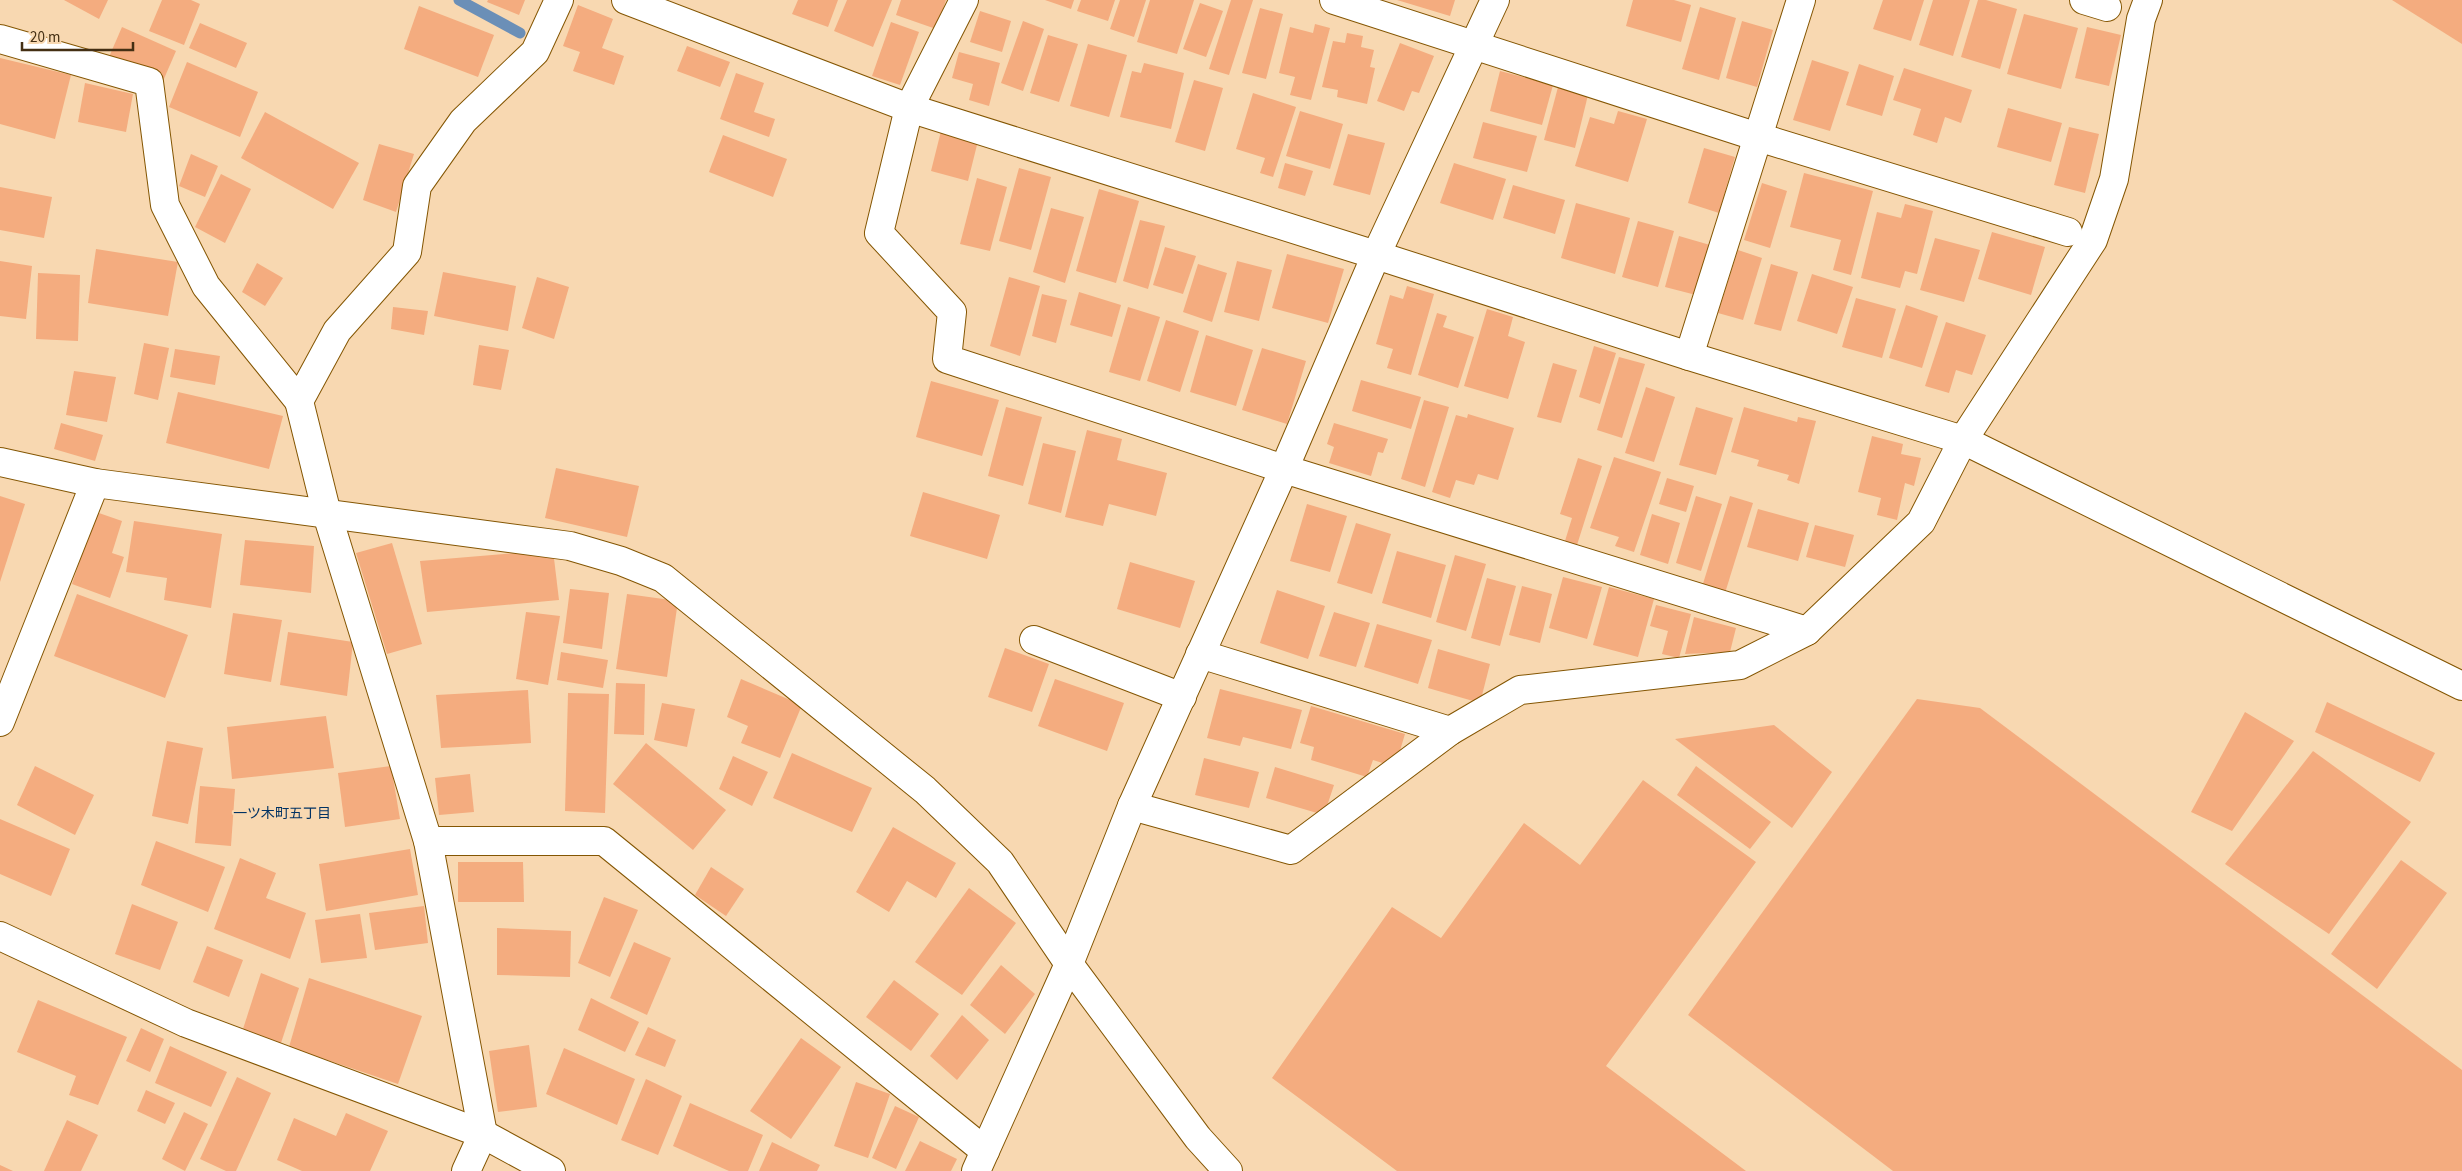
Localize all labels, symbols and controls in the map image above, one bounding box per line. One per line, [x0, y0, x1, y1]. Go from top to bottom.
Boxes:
scale bar [22, 20, 134, 52]
text: 20 m [30, 27, 60, 48]
district label: 一ツ木町五丁目 [233, 804, 331, 824]

